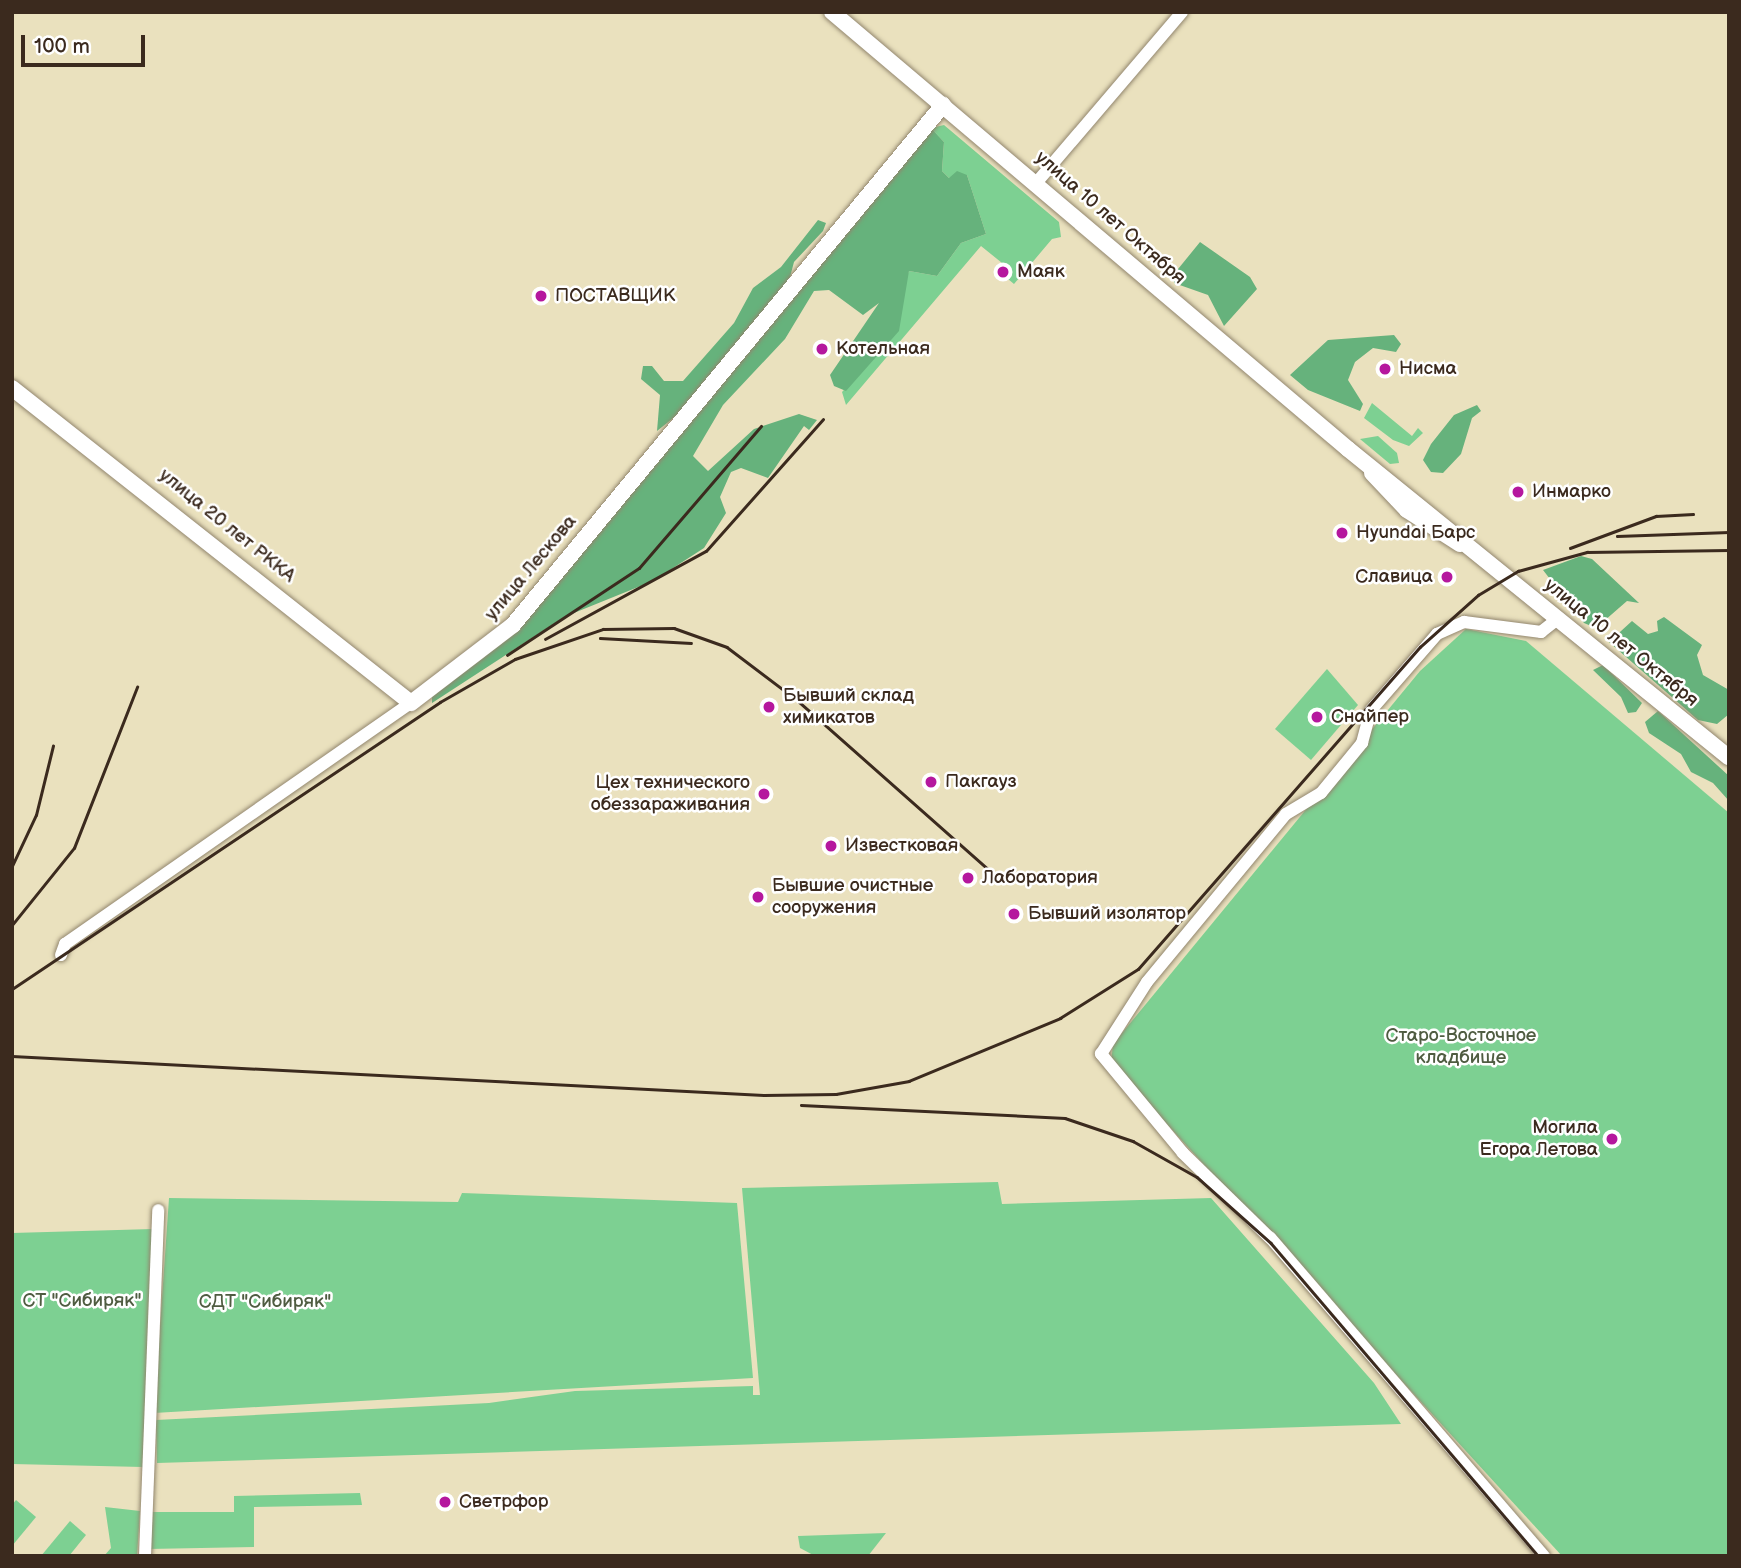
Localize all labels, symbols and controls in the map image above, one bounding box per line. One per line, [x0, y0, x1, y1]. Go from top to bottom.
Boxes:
scale bar [24, 21, 149, 65]
text: 100 m [34, 34, 90, 59]
street label: улица 10 лет Октября [1030, 147, 1190, 289]
place label: Маяк [1017, 261, 1065, 283]
marker: Маяк [995, 264, 1011, 280]
place label: ПОСТАВЩИК [555, 285, 675, 307]
marker: ПОСТАВЩИК [533, 288, 549, 304]
place label: Котельная [836, 338, 930, 360]
marker: Котельная [814, 341, 830, 357]
place label: Нисма [1399, 358, 1457, 380]
marker: Нисма [1377, 361, 1393, 377]
street label: улица 20 лет РККА [154, 464, 300, 588]
place label: Инмарко [1532, 481, 1611, 503]
marker: Инмарко [1510, 484, 1526, 500]
street label: улица Лескова [480, 511, 582, 625]
place label: Hyundai Барс [1356, 522, 1475, 544]
marker: Hyundai Барс [1334, 525, 1350, 541]
place label: Славица [1355, 566, 1433, 588]
marker: Славица [1439, 569, 1455, 585]
street label: улица 10 лет Октября [1539, 574, 1703, 712]
place label: Бывший склад химикатов [783, 685, 914, 729]
marker: Бывший склад химикатов [761, 699, 777, 715]
place label: Снайпер [1331, 706, 1409, 728]
marker: Снайпер [1309, 709, 1325, 725]
place label: Пакгауз [945, 771, 1017, 793]
place label: Цех технического обеззараживания [591, 772, 750, 816]
marker: Пакгауз [923, 774, 939, 790]
marker: Цех технического обеззараживания [756, 786, 772, 802]
place label: Известковая [845, 835, 958, 857]
marker: Известковая [823, 838, 839, 854]
place label: Лаборатория [982, 867, 1098, 889]
marker: Лаборатория [960, 870, 976, 886]
place label: Бывшие очистные сооружения [772, 875, 933, 919]
marker: Бывшие очистные сооружения [750, 889, 766, 905]
place label: Бывший изолятор [1028, 903, 1186, 925]
marker: Бывший изолятор [1006, 906, 1022, 922]
park label: Старо-Восточное кладбище [1386, 1025, 1536, 1069]
place label: Могила Егора Летова [1479, 1117, 1598, 1161]
marker: Могила Егора Летова [1604, 1131, 1620, 1147]
park label: СТ "Сибиряк" [22, 1290, 142, 1312]
park label: СДТ "Сибиряк" [199, 1291, 331, 1313]
place label: Светрфор [459, 1491, 548, 1513]
marker: Светрфор [437, 1494, 453, 1510]

